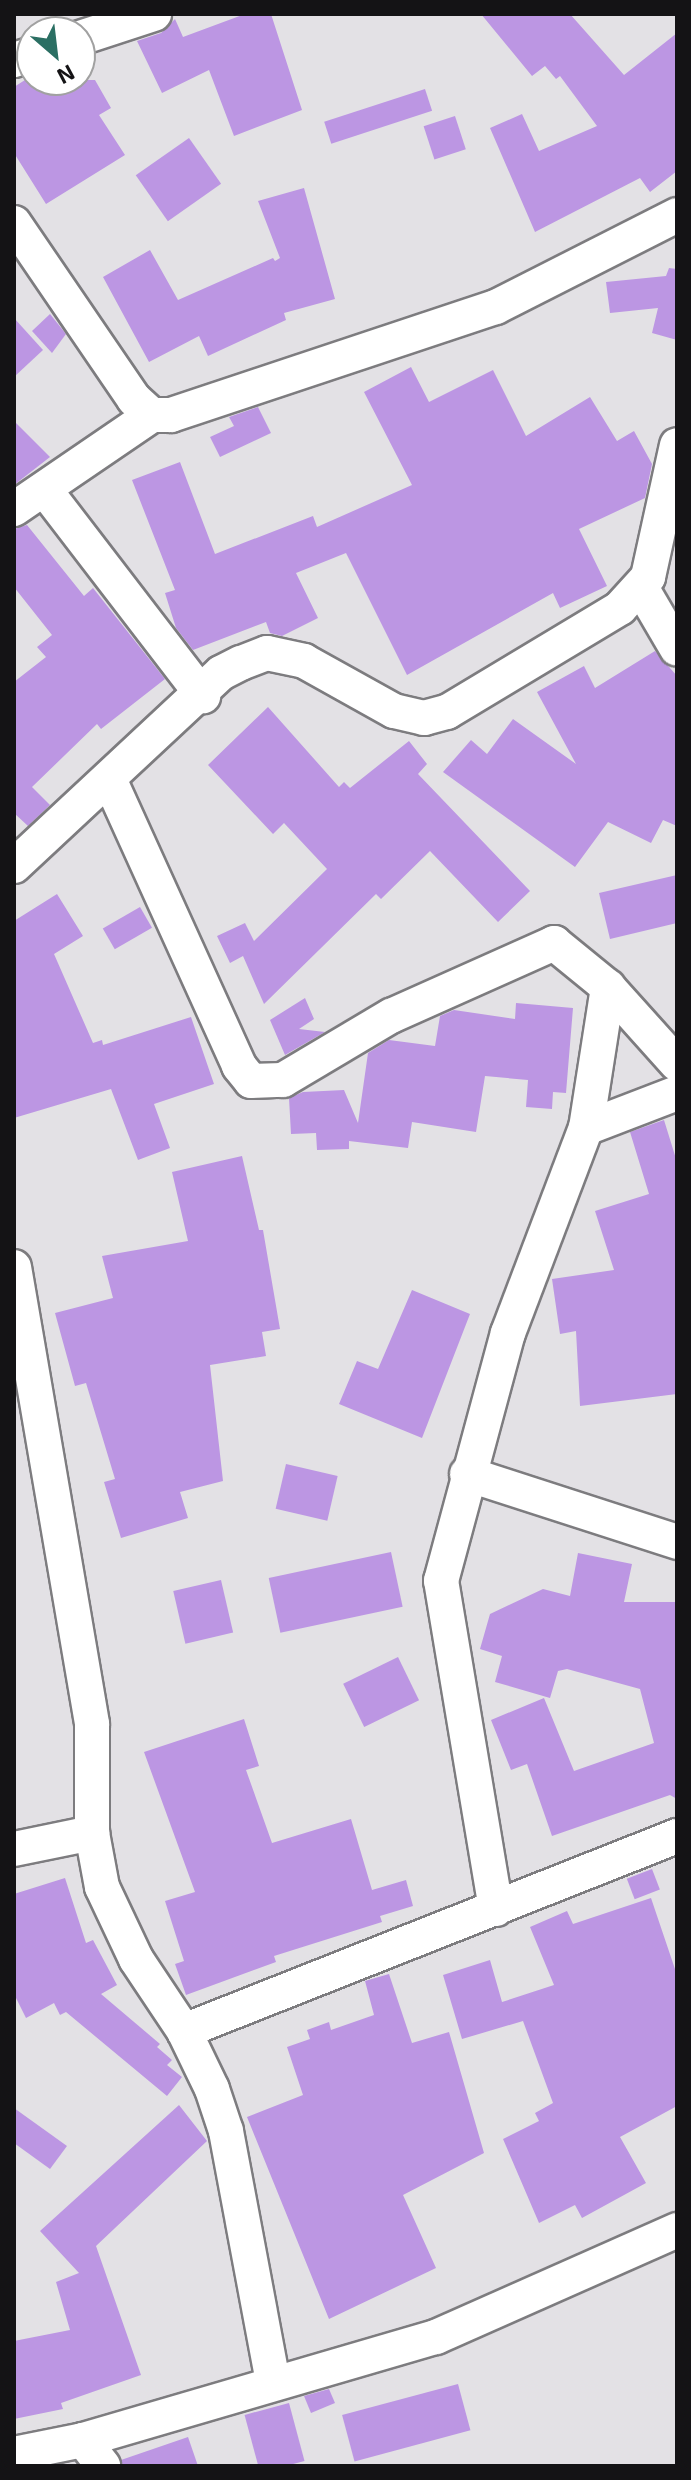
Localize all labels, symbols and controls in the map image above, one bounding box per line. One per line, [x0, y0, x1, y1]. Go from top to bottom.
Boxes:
north arrow [16, 16, 96, 96]
text: N [53, 60, 79, 91]

